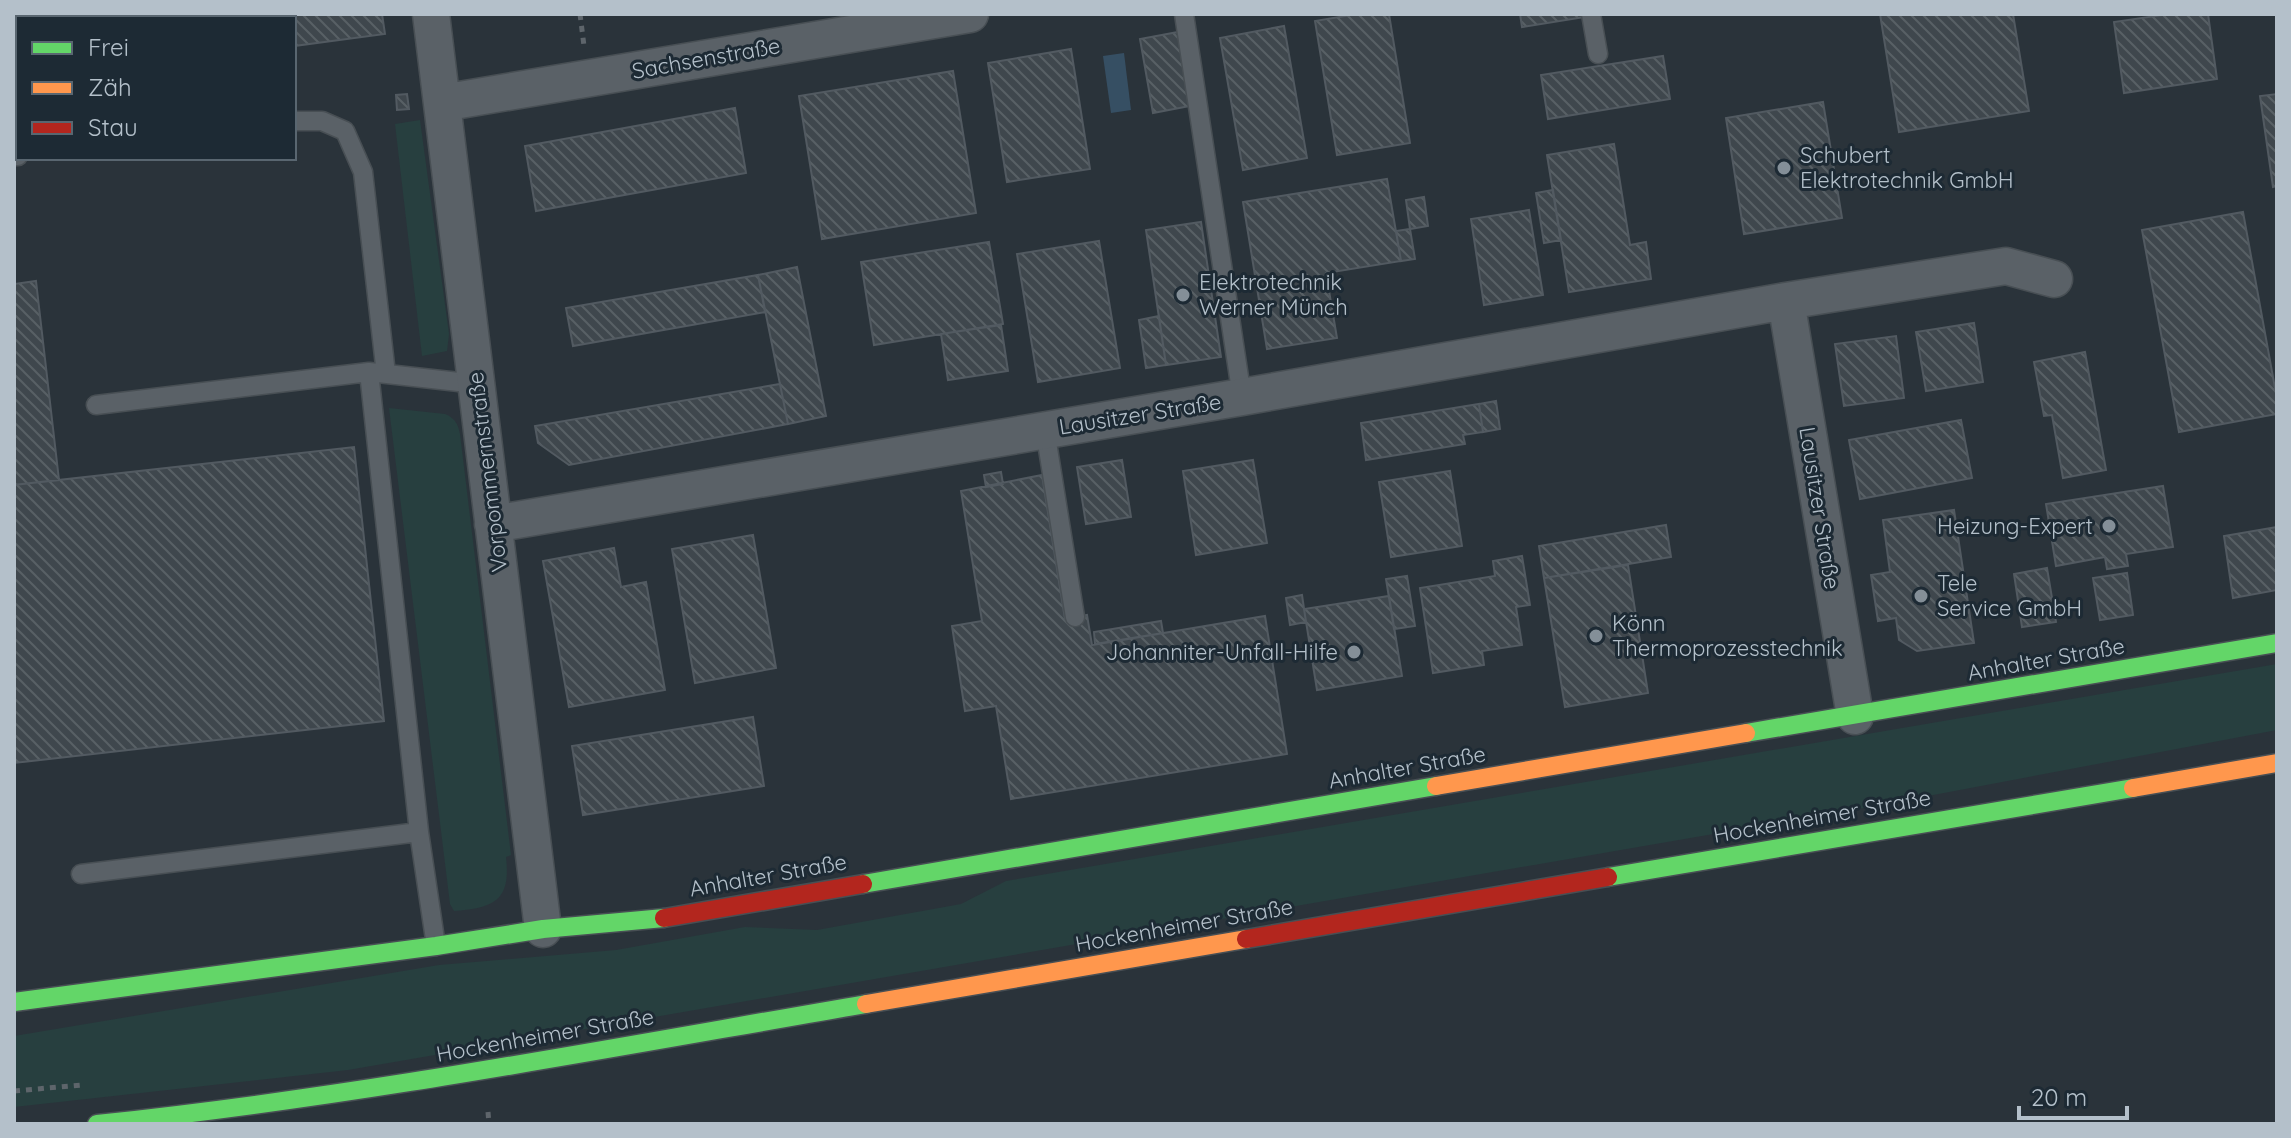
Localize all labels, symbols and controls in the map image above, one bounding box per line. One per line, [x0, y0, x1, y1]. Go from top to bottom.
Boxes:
legend [16, 16, 296, 160]
street label: Sachsenstraße [630, 31, 782, 85]
text: Frei [88, 32, 129, 62]
text: Zäh [88, 72, 132, 102]
text: Stau [88, 112, 138, 142]
place label: Schubert Elektrotechnik GmbH [1800, 141, 2014, 194]
marker: Schubert Elektrotechnik GmbH [1775, 159, 1793, 177]
place label: Elektrotechnik Werner Münch [1199, 268, 1348, 321]
marker: Elektrotechnik Werner Münch [1174, 286, 1192, 304]
street label: Vorpommernstraße [461, 370, 513, 574]
street label: Lausitzer Straße [1057, 387, 1223, 441]
street label: Lausitzer Straße [1793, 425, 1847, 591]
place label: Heizung-Expert [1937, 512, 2093, 540]
marker: Heizung-Expert [2100, 517, 2118, 535]
place label: Tele Service GmbH [1937, 569, 2082, 622]
marker: Tele Service GmbH [1912, 587, 1930, 605]
place label: Könn Thermoprozesstechnik [1612, 609, 1843, 662]
marker: Könn Thermoprozesstechnik [1587, 627, 1605, 645]
street label: Anhalter Straße [1965, 631, 2127, 687]
place label: Johanniter-Unfall-Hilfe [1106, 638, 1338, 666]
marker: Johanniter-Unfall-Hilfe [1345, 643, 1363, 661]
street label: Anhalter Straße [1326, 739, 1488, 795]
street label: Hockenheimer Straße [1711, 783, 1933, 849]
street label: Anhalter Straße [687, 847, 849, 903]
street label: Hockenheimer Straße [1073, 892, 1295, 958]
street label: Hockenheimer Straße [434, 1002, 656, 1068]
scale bar [2019, 1070, 2127, 1120]
text: 20 m [2031, 1082, 2087, 1112]

